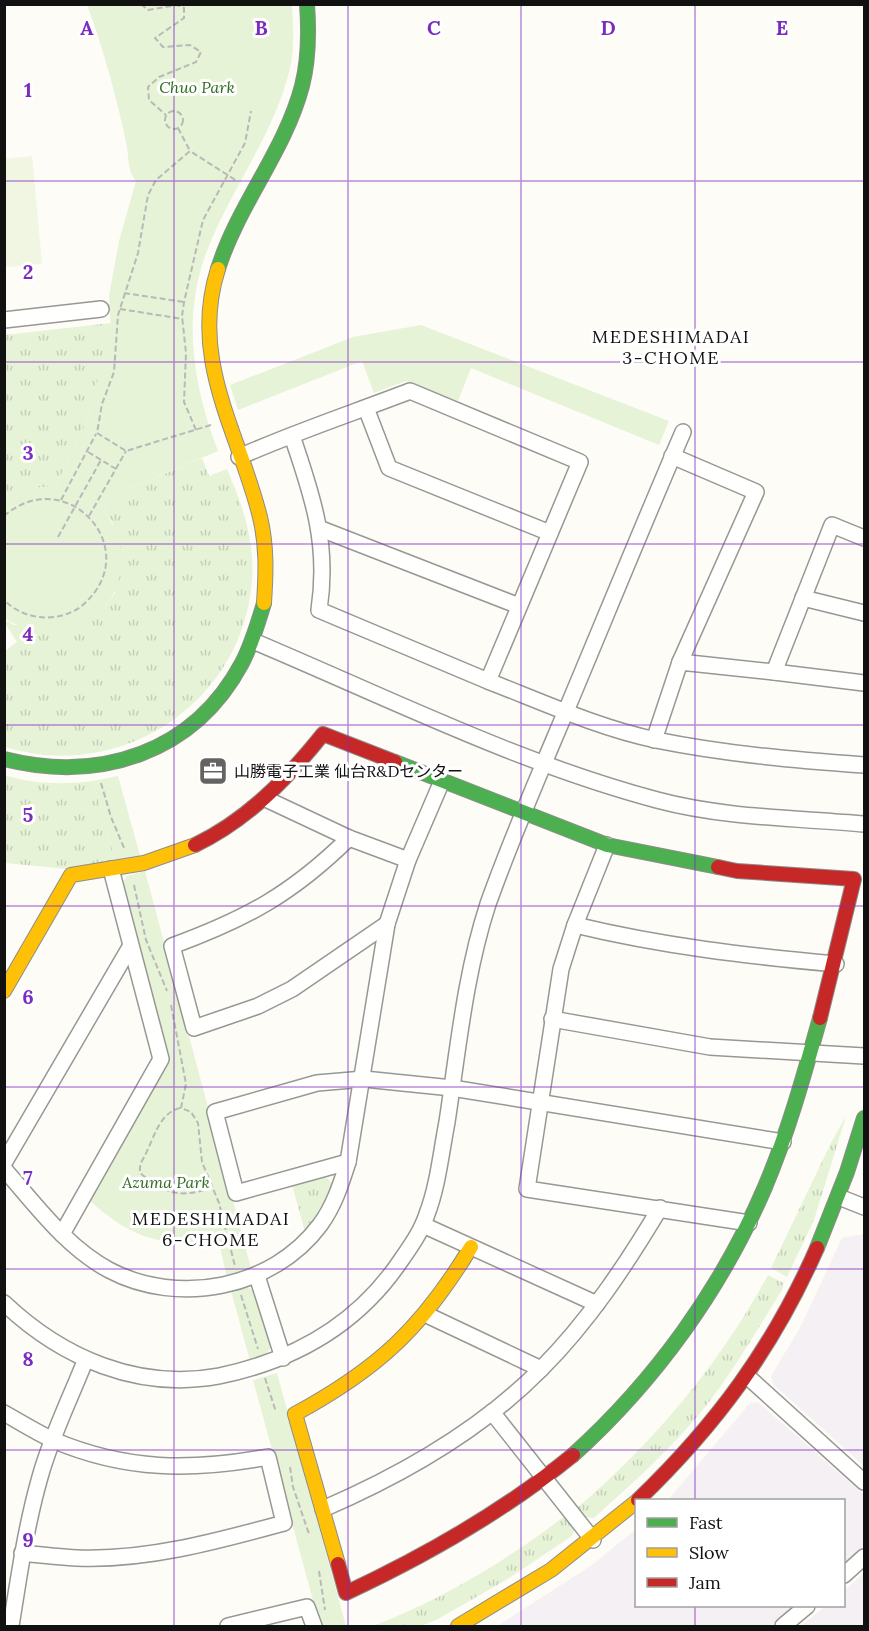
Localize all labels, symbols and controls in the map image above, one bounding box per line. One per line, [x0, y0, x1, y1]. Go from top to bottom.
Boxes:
text: A [80, 15, 94, 40]
text: B [254, 15, 268, 40]
text: C [427, 15, 441, 40]
text: D [600, 15, 616, 40]
text: E [776, 15, 788, 40]
text: 1 [24, 77, 32, 102]
park label: Chuo Park [159, 77, 235, 97]
text: 2 [23, 259, 33, 284]
district label: MEDESHIMADAI 3-CHOME [592, 325, 750, 369]
text: 3 [22, 440, 34, 465]
text: 4 [23, 621, 34, 646]
office icon: 山勝電子工業 仙台R&Dセンター [197, 755, 229, 787]
place label: 山勝電子工業 仙台R&Dセンター [234, 761, 463, 781]
text: 5 [23, 802, 34, 827]
text: 6 [22, 984, 34, 1009]
text: 7 [23, 1165, 33, 1190]
park label: Azuma Park [121, 1172, 210, 1192]
district label: MEDESHIMADAI 6-CHOME [132, 1207, 290, 1251]
text: 8 [22, 1346, 34, 1371]
legend [635, 1499, 845, 1607]
text: Fast [689, 1511, 723, 1534]
text: 9 [22, 1527, 34, 1552]
text: Slow [689, 1541, 729, 1564]
text: Jam [688, 1571, 721, 1594]

